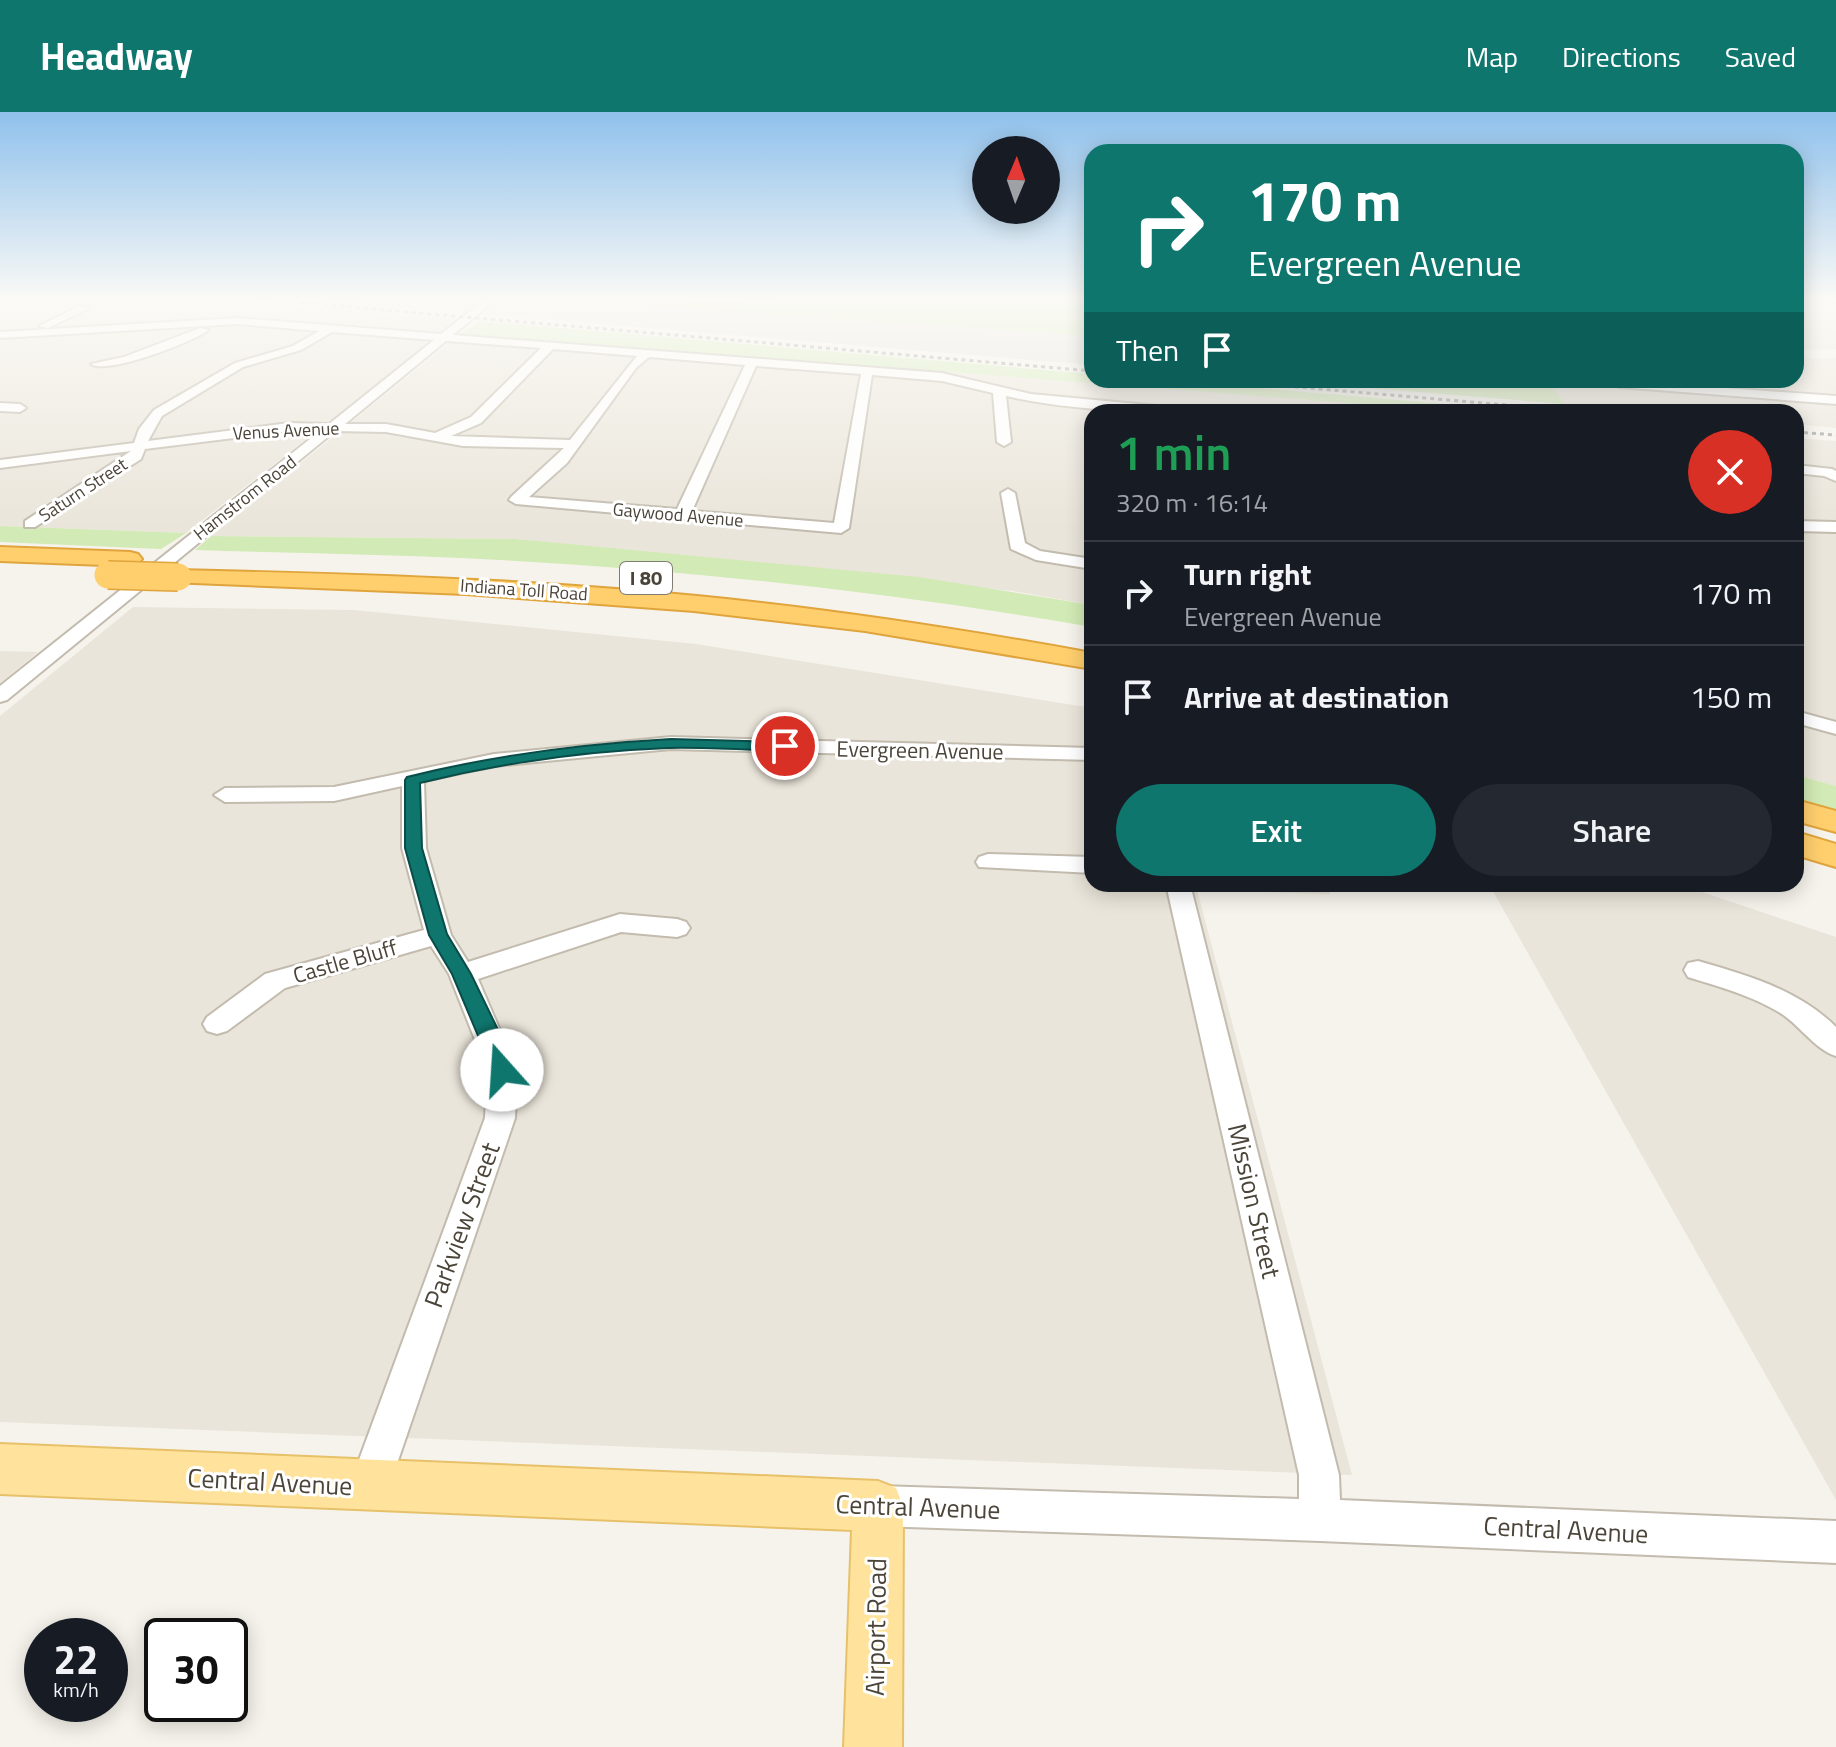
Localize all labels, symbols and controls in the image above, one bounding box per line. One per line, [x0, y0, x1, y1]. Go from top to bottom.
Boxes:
text: Headway [40, 27, 193, 85]
text: Map [1466, 35, 1518, 78]
text: Directions [1562, 35, 1681, 78]
text: Saved [1725, 35, 1796, 78]
north arrow [972, 136, 1060, 224]
map controls [972, 136, 1060, 224]
text: 170 m [1248, 158, 1401, 243]
icon: right [1116, 176, 1220, 280]
text: Evergreen Avenue [1248, 235, 1522, 290]
text: Then [1116, 327, 1179, 373]
icon: arrive [1195, 328, 1239, 372]
street label: Venus Avenue [232, 414, 340, 447]
text: 1 min [1116, 416, 1231, 489]
button: close [1688, 430, 1772, 514]
street label: Hamstrom Road [187, 449, 302, 547]
street label: Saturn Street [33, 450, 133, 528]
text: 320 m · 16:14 [1116, 483, 1268, 522]
street label: Gaywood Avenue [612, 495, 745, 534]
text: Turn right [1184, 551, 1312, 597]
road number: I 80 [620, 562, 672, 594]
text: 170 m [1690, 570, 1772, 616]
icon: right [1116, 571, 1160, 615]
street label: Indiana Toll Road [459, 572, 589, 607]
text: Evergreen Avenue [1184, 597, 1382, 636]
text: Arrive at destination [1184, 674, 1449, 720]
text: 150 m [1690, 674, 1772, 720]
icon: arrive [1116, 675, 1160, 719]
pin [751, 712, 819, 780]
icon: arrive [763, 724, 807, 768]
street label: Evergreen Avenue [836, 732, 1004, 768]
button: Exit [1116, 784, 1436, 876]
button: Share [1452, 784, 1772, 876]
street label: Castle Bluff [289, 930, 402, 992]
position arrow [460, 1028, 544, 1112]
street label: Mission Street [1218, 1120, 1291, 1282]
street label: Parkview Street [414, 1137, 510, 1313]
street label: Central Avenue [187, 1458, 353, 1505]
street label: Central Avenue [835, 1484, 1001, 1529]
street label: Central Avenue [1483, 1506, 1649, 1553]
street label: Airport Road [855, 1558, 896, 1696]
speed limit sign: 30 [144, 1618, 248, 1722]
text: 22 [54, 1629, 98, 1690]
text: km/h [53, 1674, 99, 1705]

